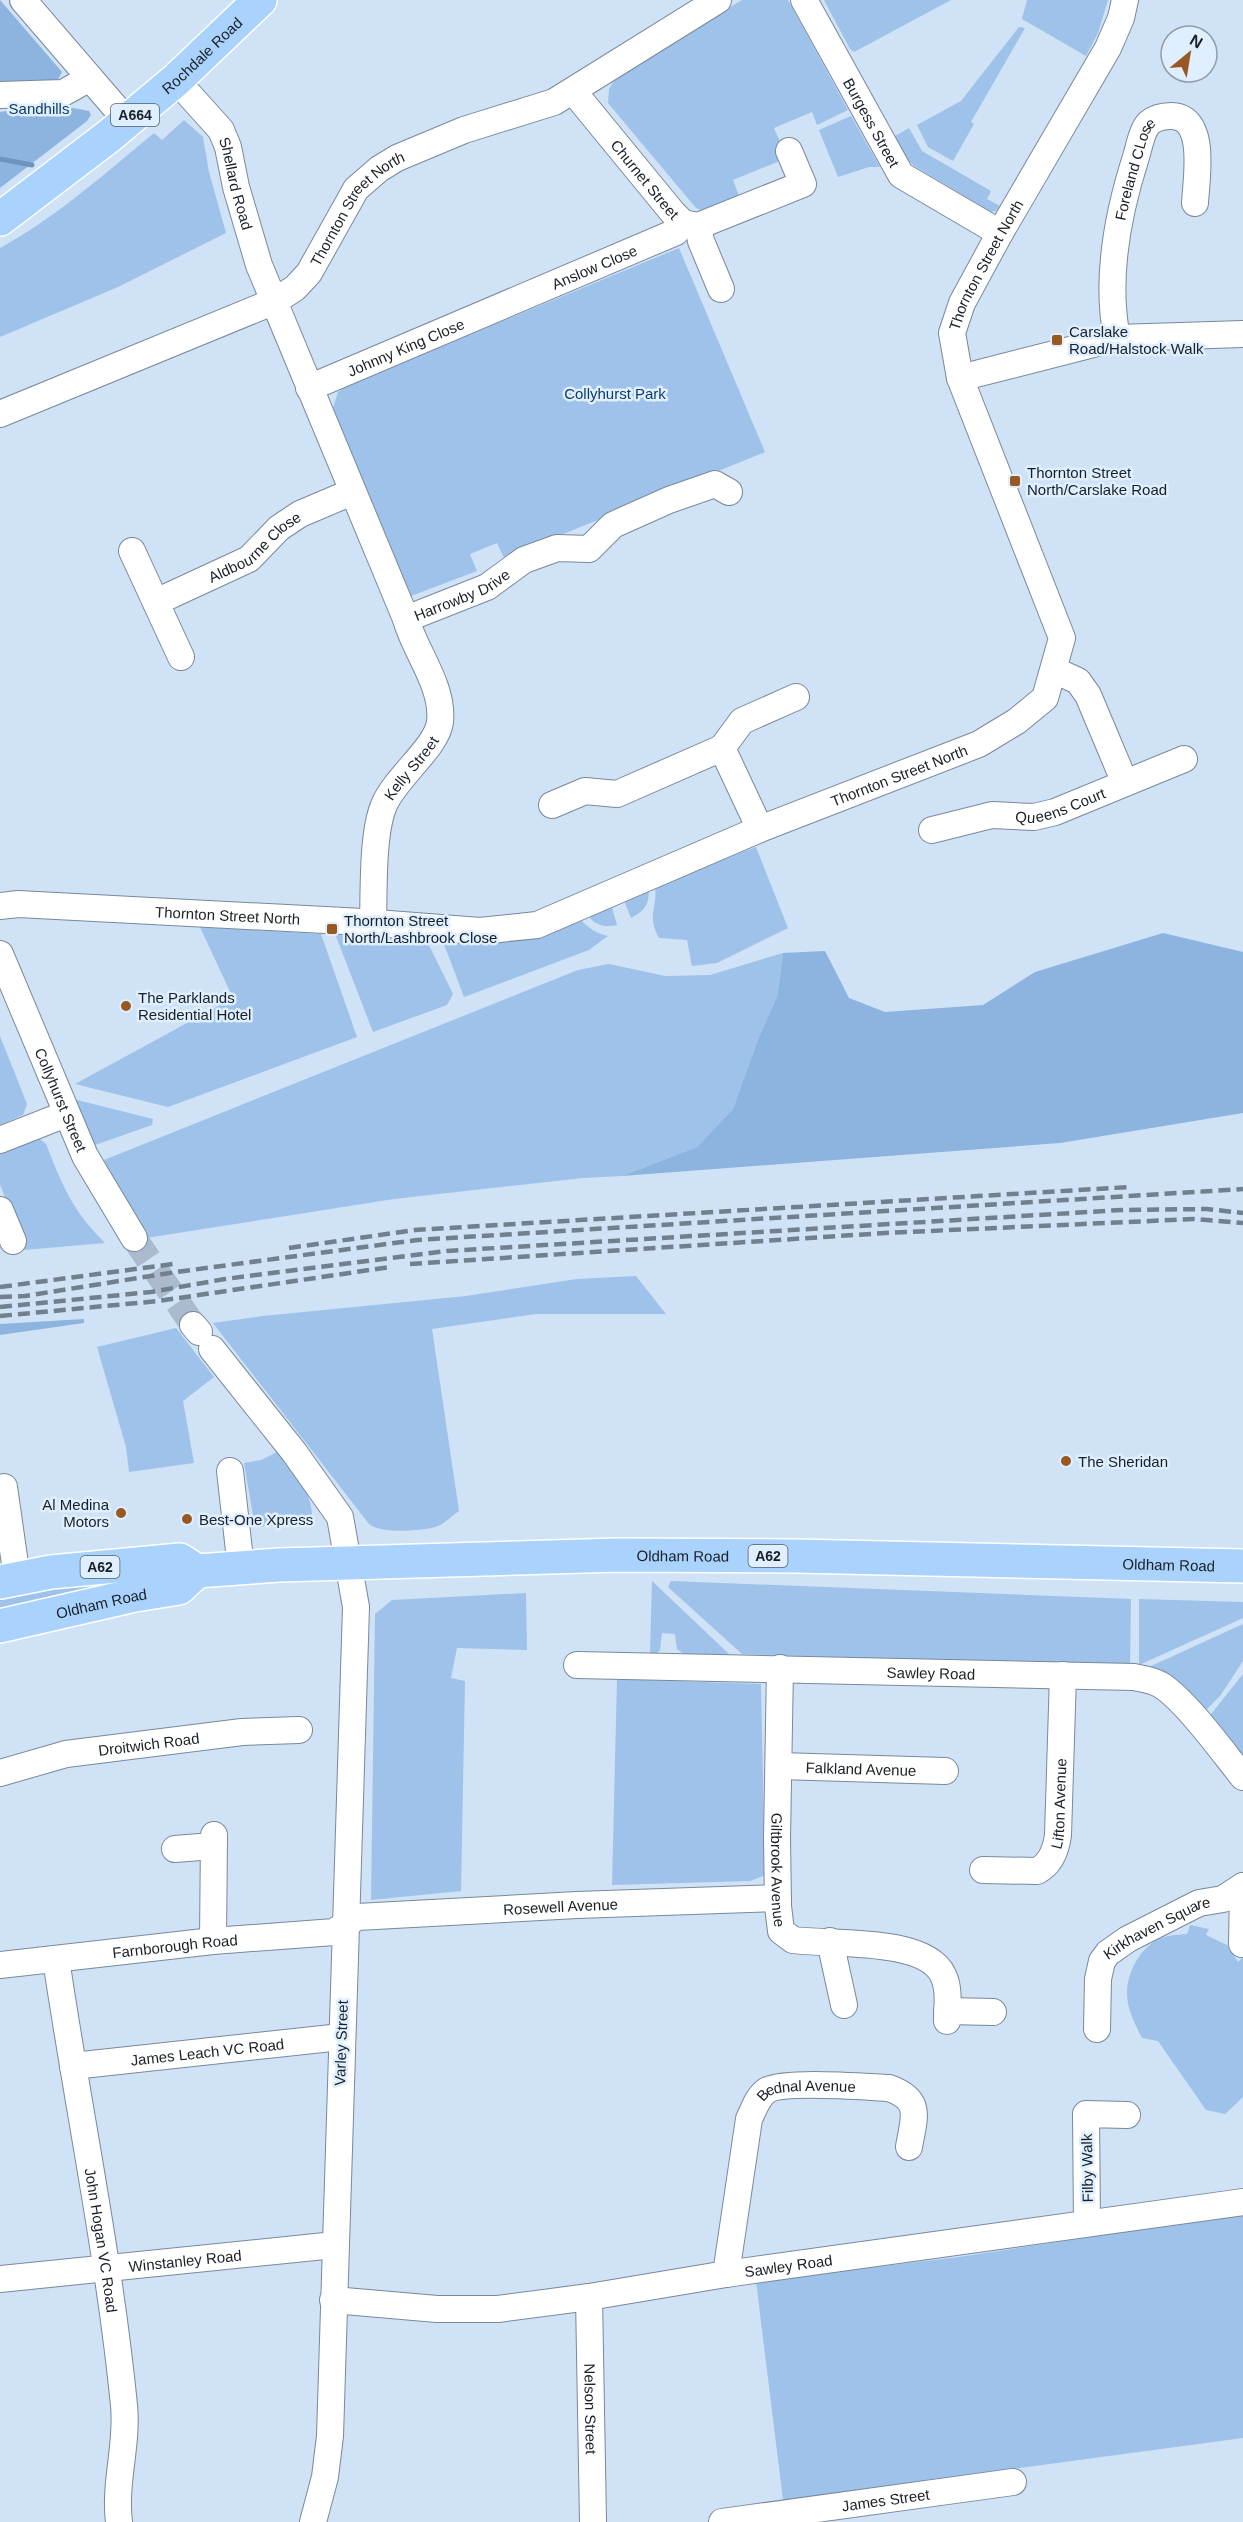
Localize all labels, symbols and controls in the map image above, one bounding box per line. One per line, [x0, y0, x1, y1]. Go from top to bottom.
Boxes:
street label: Rochdale Road [158, 14, 245, 97]
north arrow [1159, 24, 1219, 84]
text: N [1187, 31, 1206, 52]
street label: Burgess Street [840, 75, 904, 171]
park label: Sandhills [9, 100, 69, 117]
road number: A664 [111, 104, 159, 126]
street label: Foreland CLose [1111, 113, 1158, 222]
street label: Shellard Road [216, 134, 257, 232]
street label: Churnet Street [608, 136, 683, 223]
street label: Thornton Street North [306, 147, 407, 269]
street label: Thornton Street North [945, 196, 1026, 332]
street label: Anslow Close [549, 241, 639, 292]
street label: Johnny King Close [345, 315, 467, 379]
place label: Carslake Road/Halstock Walk [1069, 323, 1204, 357]
marker: Carslake Road/Halstock Walk [1050, 333, 1064, 347]
park label: Collyhurst Park [564, 385, 666, 402]
place label: Thornton Street North/Carslake Road [1027, 464, 1167, 498]
marker: Thornton Street North/Carslake Road [1008, 474, 1022, 488]
street label: Aldbourne Close [206, 508, 304, 585]
street label: Harrowby Drive [411, 565, 513, 624]
street label: Kelly Street [380, 732, 442, 803]
street label: Thornton Street North [828, 741, 970, 809]
street label: Queens Court [1015, 784, 1108, 826]
street label: Thornton Street North [155, 903, 301, 927]
place label: Thornton Street North/Lashbrook Close [344, 912, 497, 946]
marker: Thornton Street North/Lashbrook Close [325, 922, 339, 936]
place label: The Parklands Residential Hotel [138, 989, 251, 1023]
marker: The Parklands Residential Hotel [119, 999, 133, 1013]
street label: Collyhurst Street [32, 1045, 91, 1155]
place label: The Sheridan [1078, 1453, 1168, 1470]
marker: The Sheridan [1059, 1454, 1073, 1468]
place label: Al Medina Motors [42, 1496, 110, 1530]
marker: Al Medina Motors [114, 1506, 128, 1520]
place label: Best-One Xpress [199, 1511, 313, 1528]
marker: Best-One Xpress [180, 1512, 194, 1526]
road number: A62 [748, 1545, 788, 1567]
street label: Oldham Road [637, 1547, 729, 1564]
street label: Oldham Road [1122, 1555, 1215, 1574]
road number: A62 [80, 1556, 120, 1578]
street label: Oldham Road [54, 1585, 148, 1621]
street label: Sawley Road [887, 1663, 975, 1682]
street label: Droitwich Road [97, 1729, 200, 1758]
street label: Falkland Avenue [805, 1758, 917, 1779]
street label: Lifton Avenue [1047, 1758, 1069, 1851]
street label: Giltbrook Avenue [768, 1813, 789, 1928]
street label: Kirkhaven Square [1100, 1893, 1211, 1962]
street label: Rosewell Avenue [503, 1895, 618, 1918]
street label: Farnborough Road [111, 1931, 238, 1961]
street label: Varley Street [331, 1999, 351, 2086]
street label: James Leach VC Road [130, 2035, 285, 2068]
street label: Bednal Avenue [753, 2076, 856, 2104]
street label: Filby Walk [1078, 2133, 1096, 2202]
street label: John Hogan VC Road [82, 2167, 121, 2314]
street label: Winstanley Road [128, 2246, 242, 2274]
street label: Sawley Road [743, 2251, 833, 2280]
street label: Nelson Street [582, 2363, 600, 2455]
street label: James Street [841, 2485, 931, 2514]

